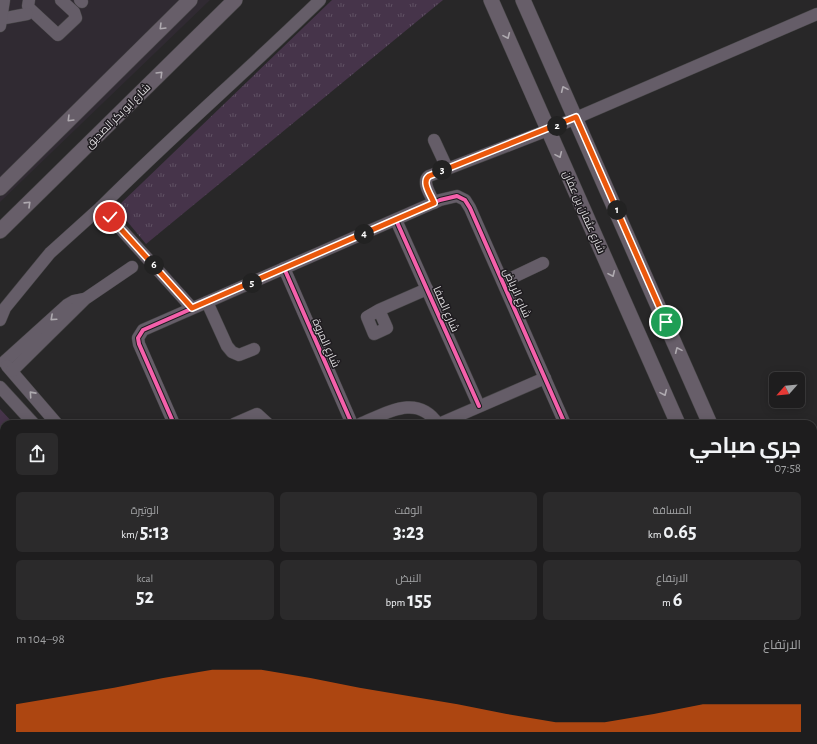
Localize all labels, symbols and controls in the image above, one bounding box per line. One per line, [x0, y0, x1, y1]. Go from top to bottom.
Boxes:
one-way arrow [159, 23, 167, 30]
one-way arrow [502, 31, 510, 39]
one-way arrow [155, 71, 163, 78]
street label: شارع ابو بكر الصديق [84, 82, 154, 152]
one-way arrow [561, 86, 569, 94]
one-way arrow [67, 114, 75, 122]
pin: 2 [547, 116, 567, 136]
text: 2 [554, 120, 560, 131]
one-way arrow [554, 150, 562, 158]
pin: 3 [432, 160, 452, 180]
text: 3 [440, 164, 444, 175]
street label: شارع عثمان بن عفان [559, 169, 607, 256]
pin [93, 200, 127, 234]
pin: 1 [607, 200, 627, 220]
one-way arrow [23, 202, 31, 209]
text: 1 [615, 204, 619, 215]
icon: check [99, 206, 121, 228]
pin: 4 [354, 224, 374, 244]
text: 4 [361, 228, 367, 239]
pin: 6 [144, 255, 164, 275]
text: 6 [151, 259, 157, 270]
street label: شارع الرياض [499, 267, 533, 320]
one-way arrow [607, 270, 615, 277]
pin: 5 [242, 273, 262, 293]
text: 5 [250, 277, 254, 288]
street label: شارع الصفا [429, 284, 461, 334]
pin [649, 305, 683, 339]
icon: arrive [655, 311, 677, 333]
one-way arrow [50, 313, 57, 320]
street label: شارع المروة [309, 317, 342, 370]
one-way arrow [674, 346, 682, 353]
north arrow [769, 372, 805, 408]
map controls [769, 372, 805, 408]
one-way arrow [659, 388, 667, 396]
one-way arrow [30, 391, 37, 399]
button: share [16, 433, 58, 475]
text: جري صباحي [689, 435, 801, 457]
text: 07:58 [774, 462, 801, 475]
text: الوتيرة [131, 505, 159, 516]
text: الوقت [395, 505, 423, 516]
text: المسافة [653, 505, 692, 516]
text: 5:13 [140, 522, 169, 542]
text: 3:23 [393, 522, 424, 542]
text: 0.65 [663, 522, 697, 542]
text: /km [121, 529, 140, 540]
text: km [648, 529, 663, 540]
text: kcal [136, 573, 153, 584]
text: النبض [396, 573, 421, 584]
text: الارتفاع [656, 573, 688, 584]
text: 52 [136, 587, 154, 607]
text: 155 [407, 590, 432, 610]
text: 6 [673, 590, 682, 610]
text: bpm [385, 597, 407, 608]
text: m [662, 597, 673, 608]
text: 98–104 m [16, 633, 65, 646]
text: الارتفاع [763, 639, 801, 652]

